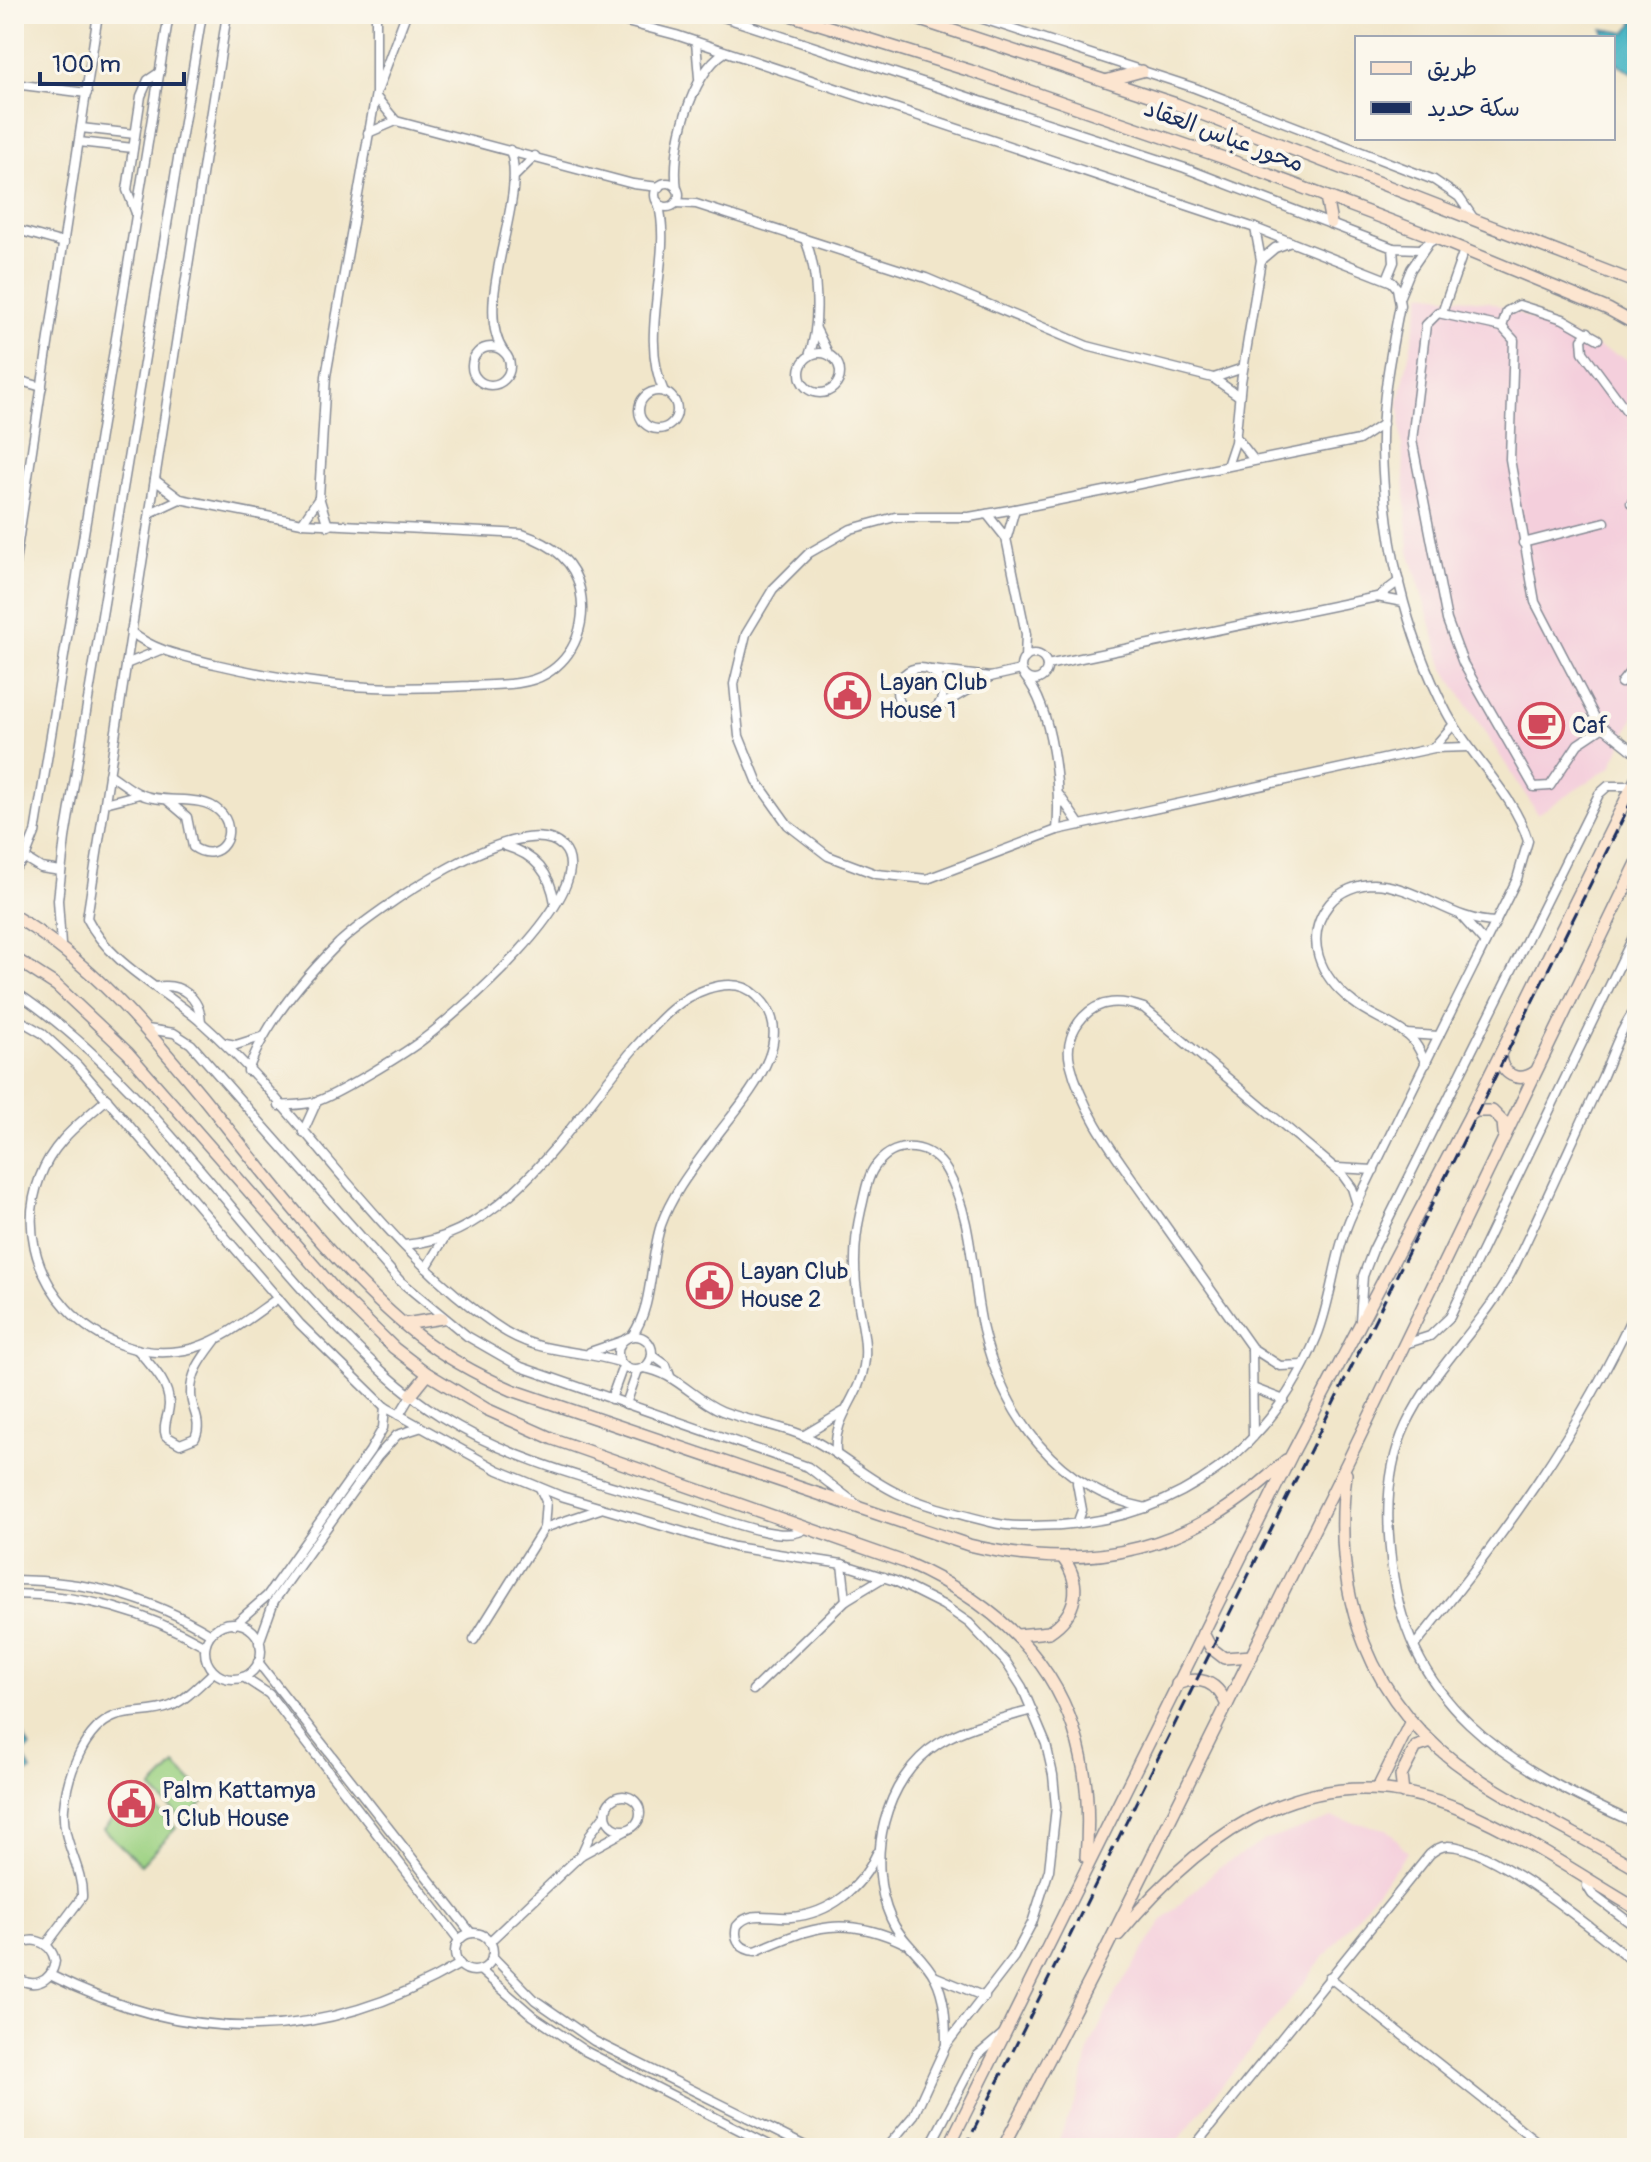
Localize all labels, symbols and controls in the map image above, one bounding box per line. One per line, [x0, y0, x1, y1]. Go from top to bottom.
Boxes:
scale bar [40, 36, 184, 86]
legend [1355, 36, 1615, 140]
text: 100 m [52, 50, 121, 79]
text: طريق [1427, 54, 1477, 83]
street label: محور عباس العقاد [1140, 94, 1308, 178]
text: سكة حديد [1427, 94, 1520, 123]
place label: Layan Club House 1 [879, 668, 988, 725]
public building icon: Layan Club House 1 [824, 672, 872, 720]
cafe icon: Caf [1517, 701, 1565, 749]
place label: Caf [1572, 711, 1608, 740]
place label: Layan Club House 2 [740, 1257, 849, 1314]
public building icon: Layan Club House 2 [685, 1261, 733, 1309]
place label: Palm Kattamya 1 Club House [162, 1776, 316, 1833]
public building icon: Palm Kattamya 1 Club House [107, 1780, 155, 1828]

